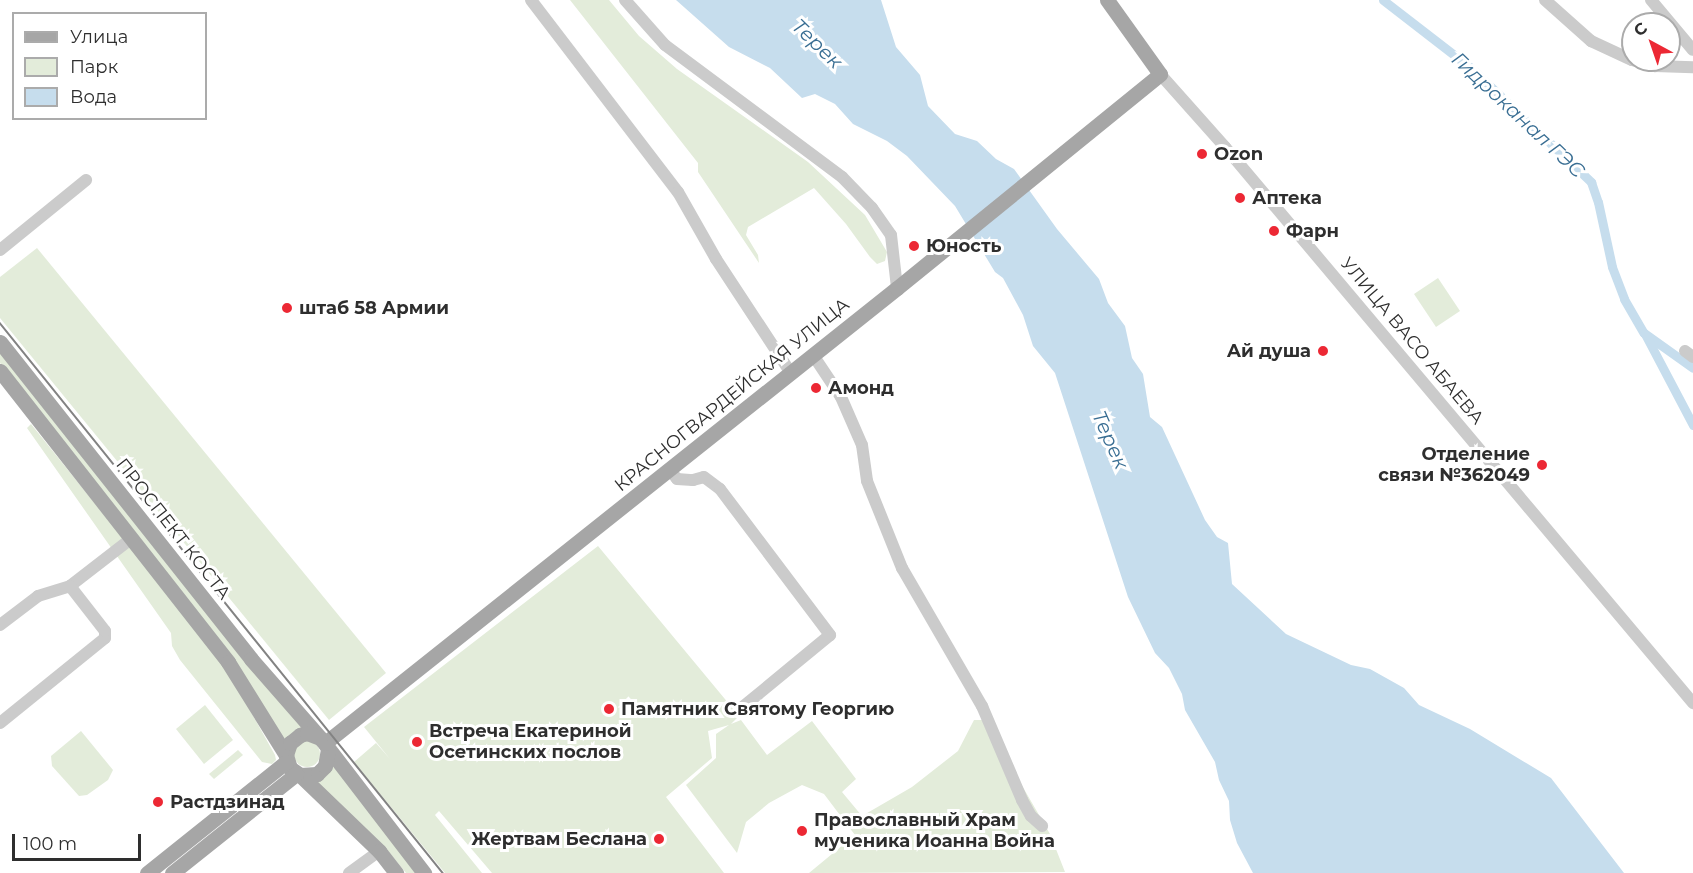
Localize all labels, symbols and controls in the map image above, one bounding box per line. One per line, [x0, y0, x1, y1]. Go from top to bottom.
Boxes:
legend [12, 12, 207, 120]
north arrow [1621, 12, 1681, 72]
water label: Терек [787, 14, 847, 74]
text: С [1630, 18, 1651, 40]
text: Улица [70, 26, 128, 48]
water label: Гидроканал ГЭС [1447, 47, 1589, 183]
text: Парк [70, 56, 118, 78]
text: Вода [70, 86, 117, 108]
place label: Ozon [1214, 143, 1263, 165]
marker: Ozon [1195, 147, 1209, 161]
place label: Аптека [1252, 187, 1322, 209]
marker: Аптека [1233, 191, 1247, 205]
place label: Фарн [1286, 220, 1339, 242]
marker: Фарн [1267, 224, 1281, 238]
place label: Юность [926, 235, 1001, 257]
marker: Юность [907, 239, 921, 253]
street label: УЛИЦА ВАСО АБАЕВА [1336, 253, 1488, 429]
street label: КРАСНОГВАРДЕЙСКАЯ УЛИЦА [610, 294, 854, 496]
place label: штаб 58 Армии [299, 297, 449, 319]
marker: штаб 58 Армии [280, 301, 294, 315]
place label: Ай душа [1227, 340, 1311, 362]
marker: Ай душа [1316, 344, 1330, 358]
place label: Амонд [828, 377, 894, 399]
marker: Амонд [809, 381, 823, 395]
water label: Терек [1087, 407, 1133, 473]
place label: Отделение связи №362049 [1378, 444, 1530, 486]
street label: ПРОСПЕКТ КОСТА [111, 454, 235, 604]
marker: Отделение связи №362049 [1535, 458, 1549, 472]
place label: Памятник Святому Георгию [621, 698, 894, 720]
marker: Памятник Святому Георгию [602, 702, 616, 716]
place label: Встреча Екатериной Осетинских послов [429, 721, 632, 764]
marker: Встреча Екатериной Осетинских послов [410, 735, 424, 749]
place label: Растдзинад [170, 791, 285, 813]
marker: Растдзинад [151, 795, 165, 809]
place label: Православный Храм мученика Иоанна Война [814, 810, 1055, 852]
scale bar [15, 822, 144, 860]
marker: Православный Храм мученика Иоанна Война [795, 824, 809, 838]
place label: Жертвам Беслана [471, 828, 647, 850]
marker: Жертвам Беслана [652, 832, 666, 846]
text: 100 m [23, 833, 77, 855]

